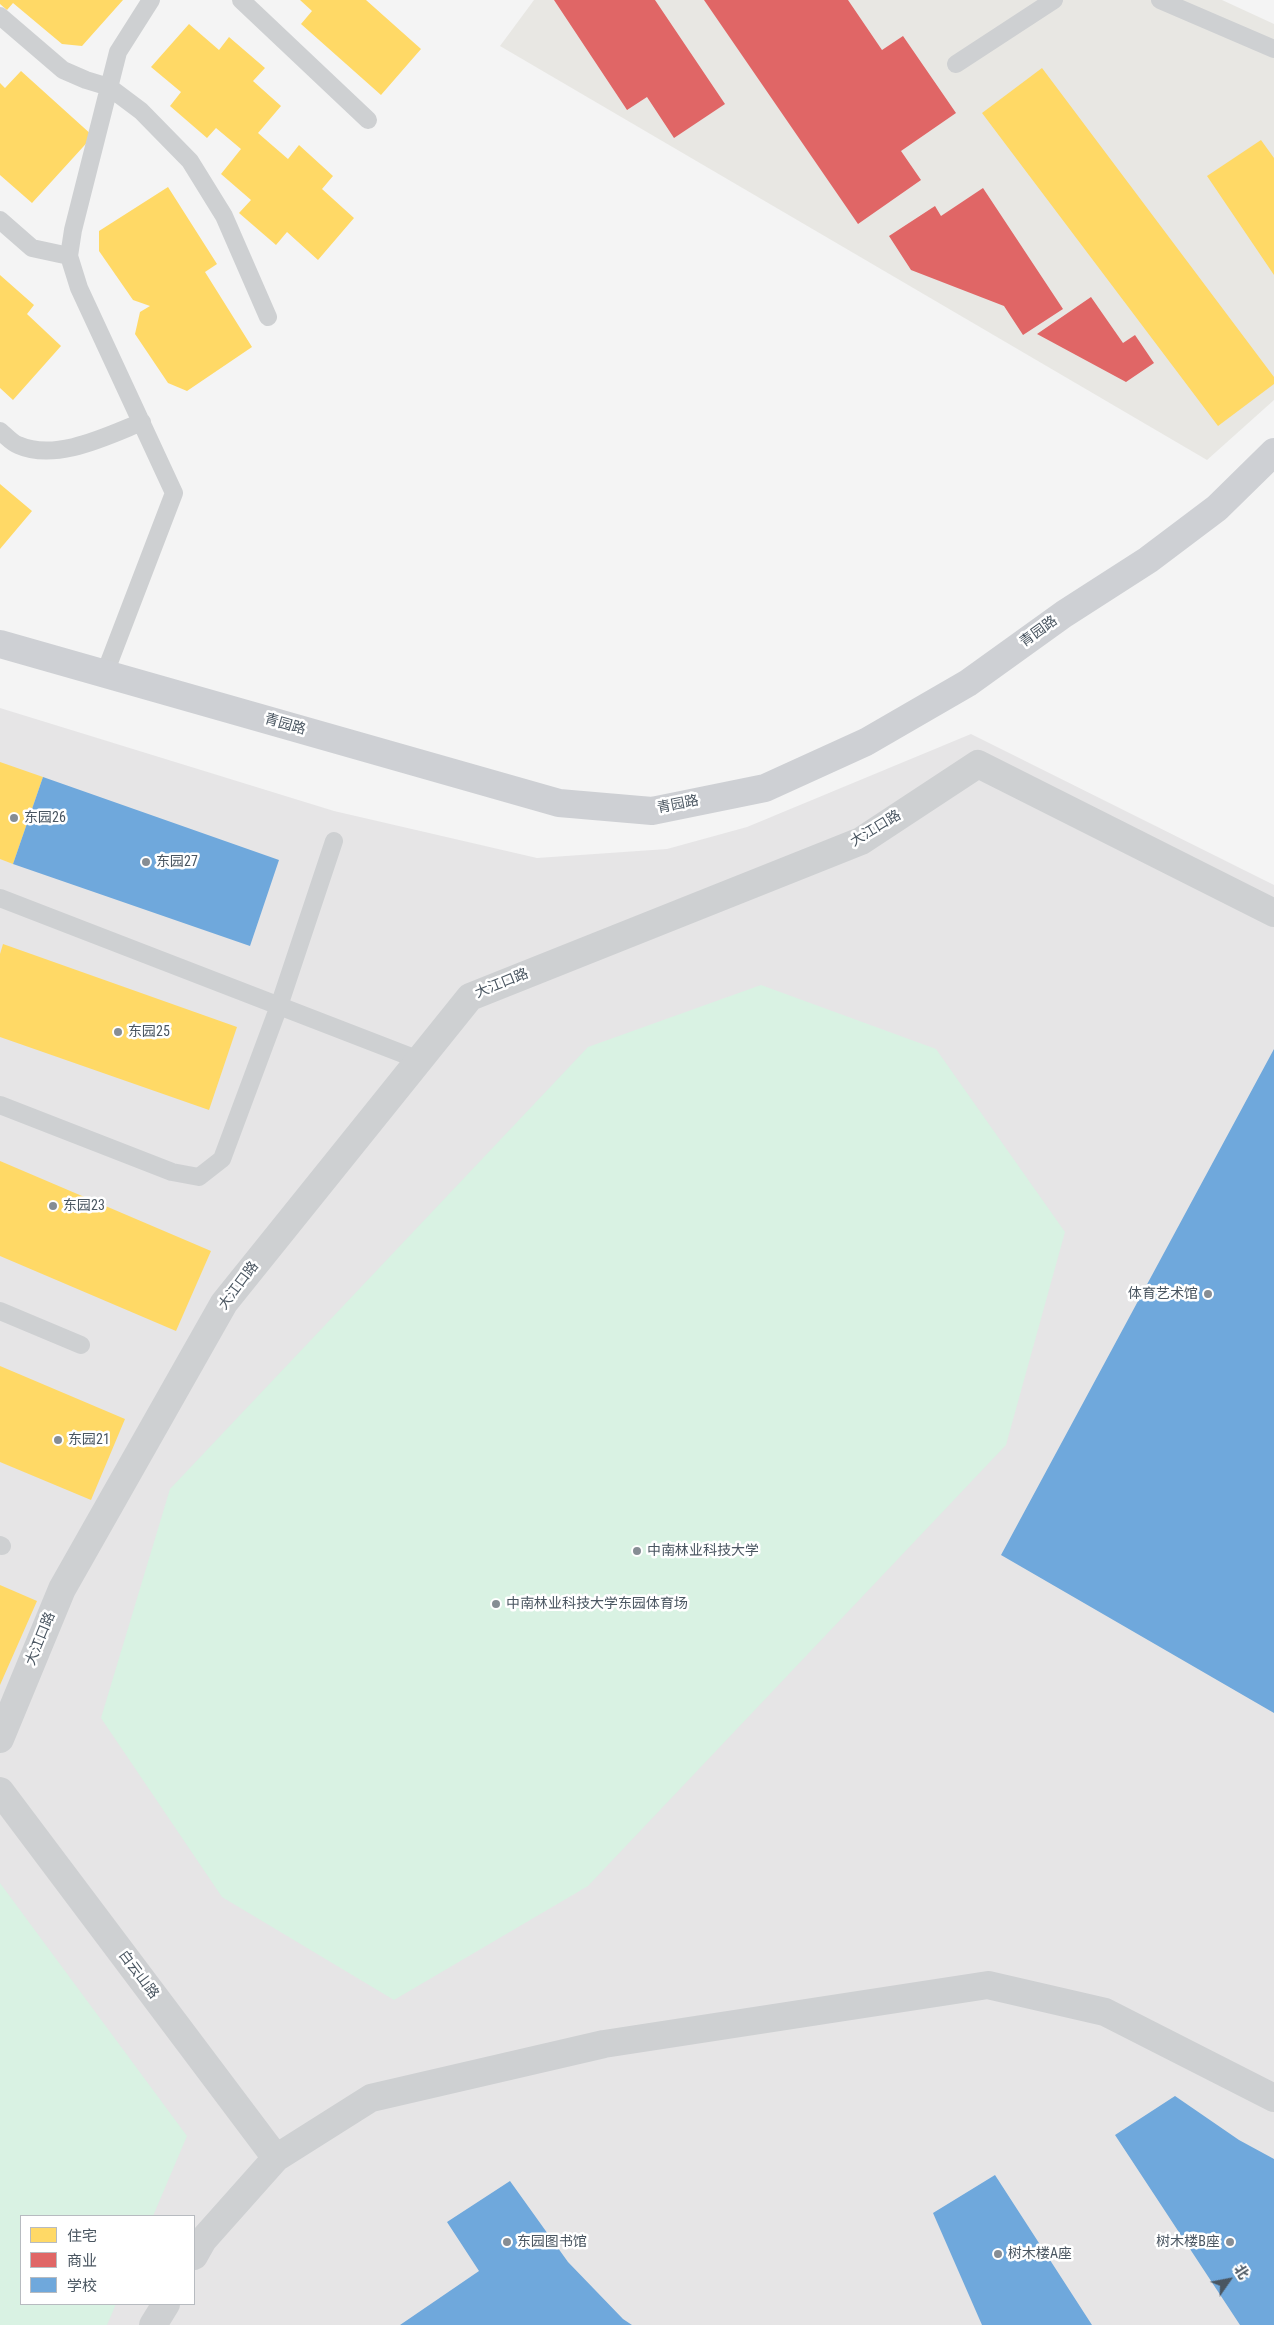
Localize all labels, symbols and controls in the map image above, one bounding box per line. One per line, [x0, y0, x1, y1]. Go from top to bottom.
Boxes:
street label: 青园路 [1017, 613, 1061, 651]
street label: 青园路 [262, 711, 308, 739]
street label: 青园路 [656, 793, 700, 817]
street label: 大江口路 [848, 807, 904, 851]
place label: 东园26 [24, 810, 66, 826]
marker: 东园26 [8, 812, 20, 824]
place label: 东园27 [156, 854, 198, 870]
marker: 东园27 [140, 856, 152, 868]
street label: 大江口路 [473, 966, 531, 1002]
place label: 东园25 [128, 1024, 170, 1040]
marker: 东园25 [112, 1026, 124, 1038]
place label: 东园23 [63, 1198, 105, 1214]
marker: 东园23 [47, 1200, 59, 1212]
street label: 大江口路 [215, 1259, 263, 1313]
place label: 体育艺术馆 [1128, 1286, 1198, 1302]
marker: 体育艺术馆 [1202, 1288, 1214, 1300]
place label: 东园21 [68, 1432, 110, 1448]
marker: 东园21 [52, 1434, 64, 1446]
place label: 中南林业科技大学 [647, 1543, 759, 1559]
marker: 中南林业科技大学 [631, 1545, 643, 1557]
place label: 中南林业科技大学东园体育场 [506, 1596, 688, 1612]
marker: 中南林业科技大学东园体育场 [490, 1598, 502, 1610]
street label: 大江口路 [23, 1610, 59, 1668]
street label: 白云山路 [114, 1948, 162, 2002]
legend [20, 2215, 195, 2305]
text: 住宅 [67, 2227, 97, 2245]
place label: 东园图书馆 [517, 2234, 587, 2250]
place label: 树木楼B座 [1156, 2234, 1220, 2250]
marker: 东园图书馆 [501, 2236, 513, 2248]
marker: 树木楼B座 [1224, 2236, 1236, 2248]
place label: 树木楼A座 [1008, 2246, 1072, 2262]
marker: 树木楼A座 [992, 2248, 1004, 2260]
text: 商业 [67, 2252, 97, 2270]
north arrow [1204, 2255, 1254, 2305]
text: 北 [1231, 2262, 1252, 2282]
text: 学校 [67, 2277, 97, 2295]

